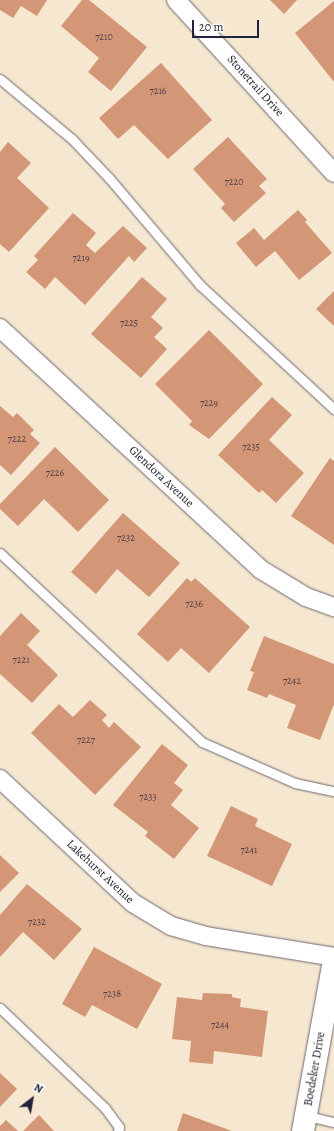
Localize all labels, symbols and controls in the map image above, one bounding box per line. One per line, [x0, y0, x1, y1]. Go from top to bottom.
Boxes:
scale bar [194, 12, 261, 38]
text: 20 m [199, 19, 223, 35]
house number: 7210 [95, 31, 113, 43]
street label: Stonetrail Drive [224, 52, 286, 120]
house number: 7216 [150, 85, 166, 97]
house number: 7220 [224, 176, 244, 188]
house number: 7219 [73, 252, 89, 264]
house number: 7225 [120, 317, 138, 329]
house number: 7229 [200, 397, 218, 409]
house number: 7222 [8, 433, 26, 445]
house number: 7235 [242, 441, 260, 453]
street label: Glendora Avenue [126, 443, 196, 511]
house number: 7226 [46, 467, 64, 479]
house number: 7232 [117, 532, 135, 544]
house number: 7236 [185, 598, 203, 610]
house number: 7221 [12, 654, 30, 666]
house number: 7242 [283, 675, 301, 687]
house number: 7227 [77, 734, 95, 746]
house number: 7233 [139, 791, 157, 803]
street label: Lakehurst Avenue [63, 837, 137, 907]
house number: 7241 [241, 844, 257, 856]
house number: 7232 [28, 916, 46, 928]
house number: 7238 [103, 988, 121, 1000]
house number: 7244 [211, 1019, 229, 1031]
street label: Boedeker Drive [301, 1031, 329, 1107]
north arrow [12, 1079, 52, 1119]
text: N [31, 1080, 46, 1097]

